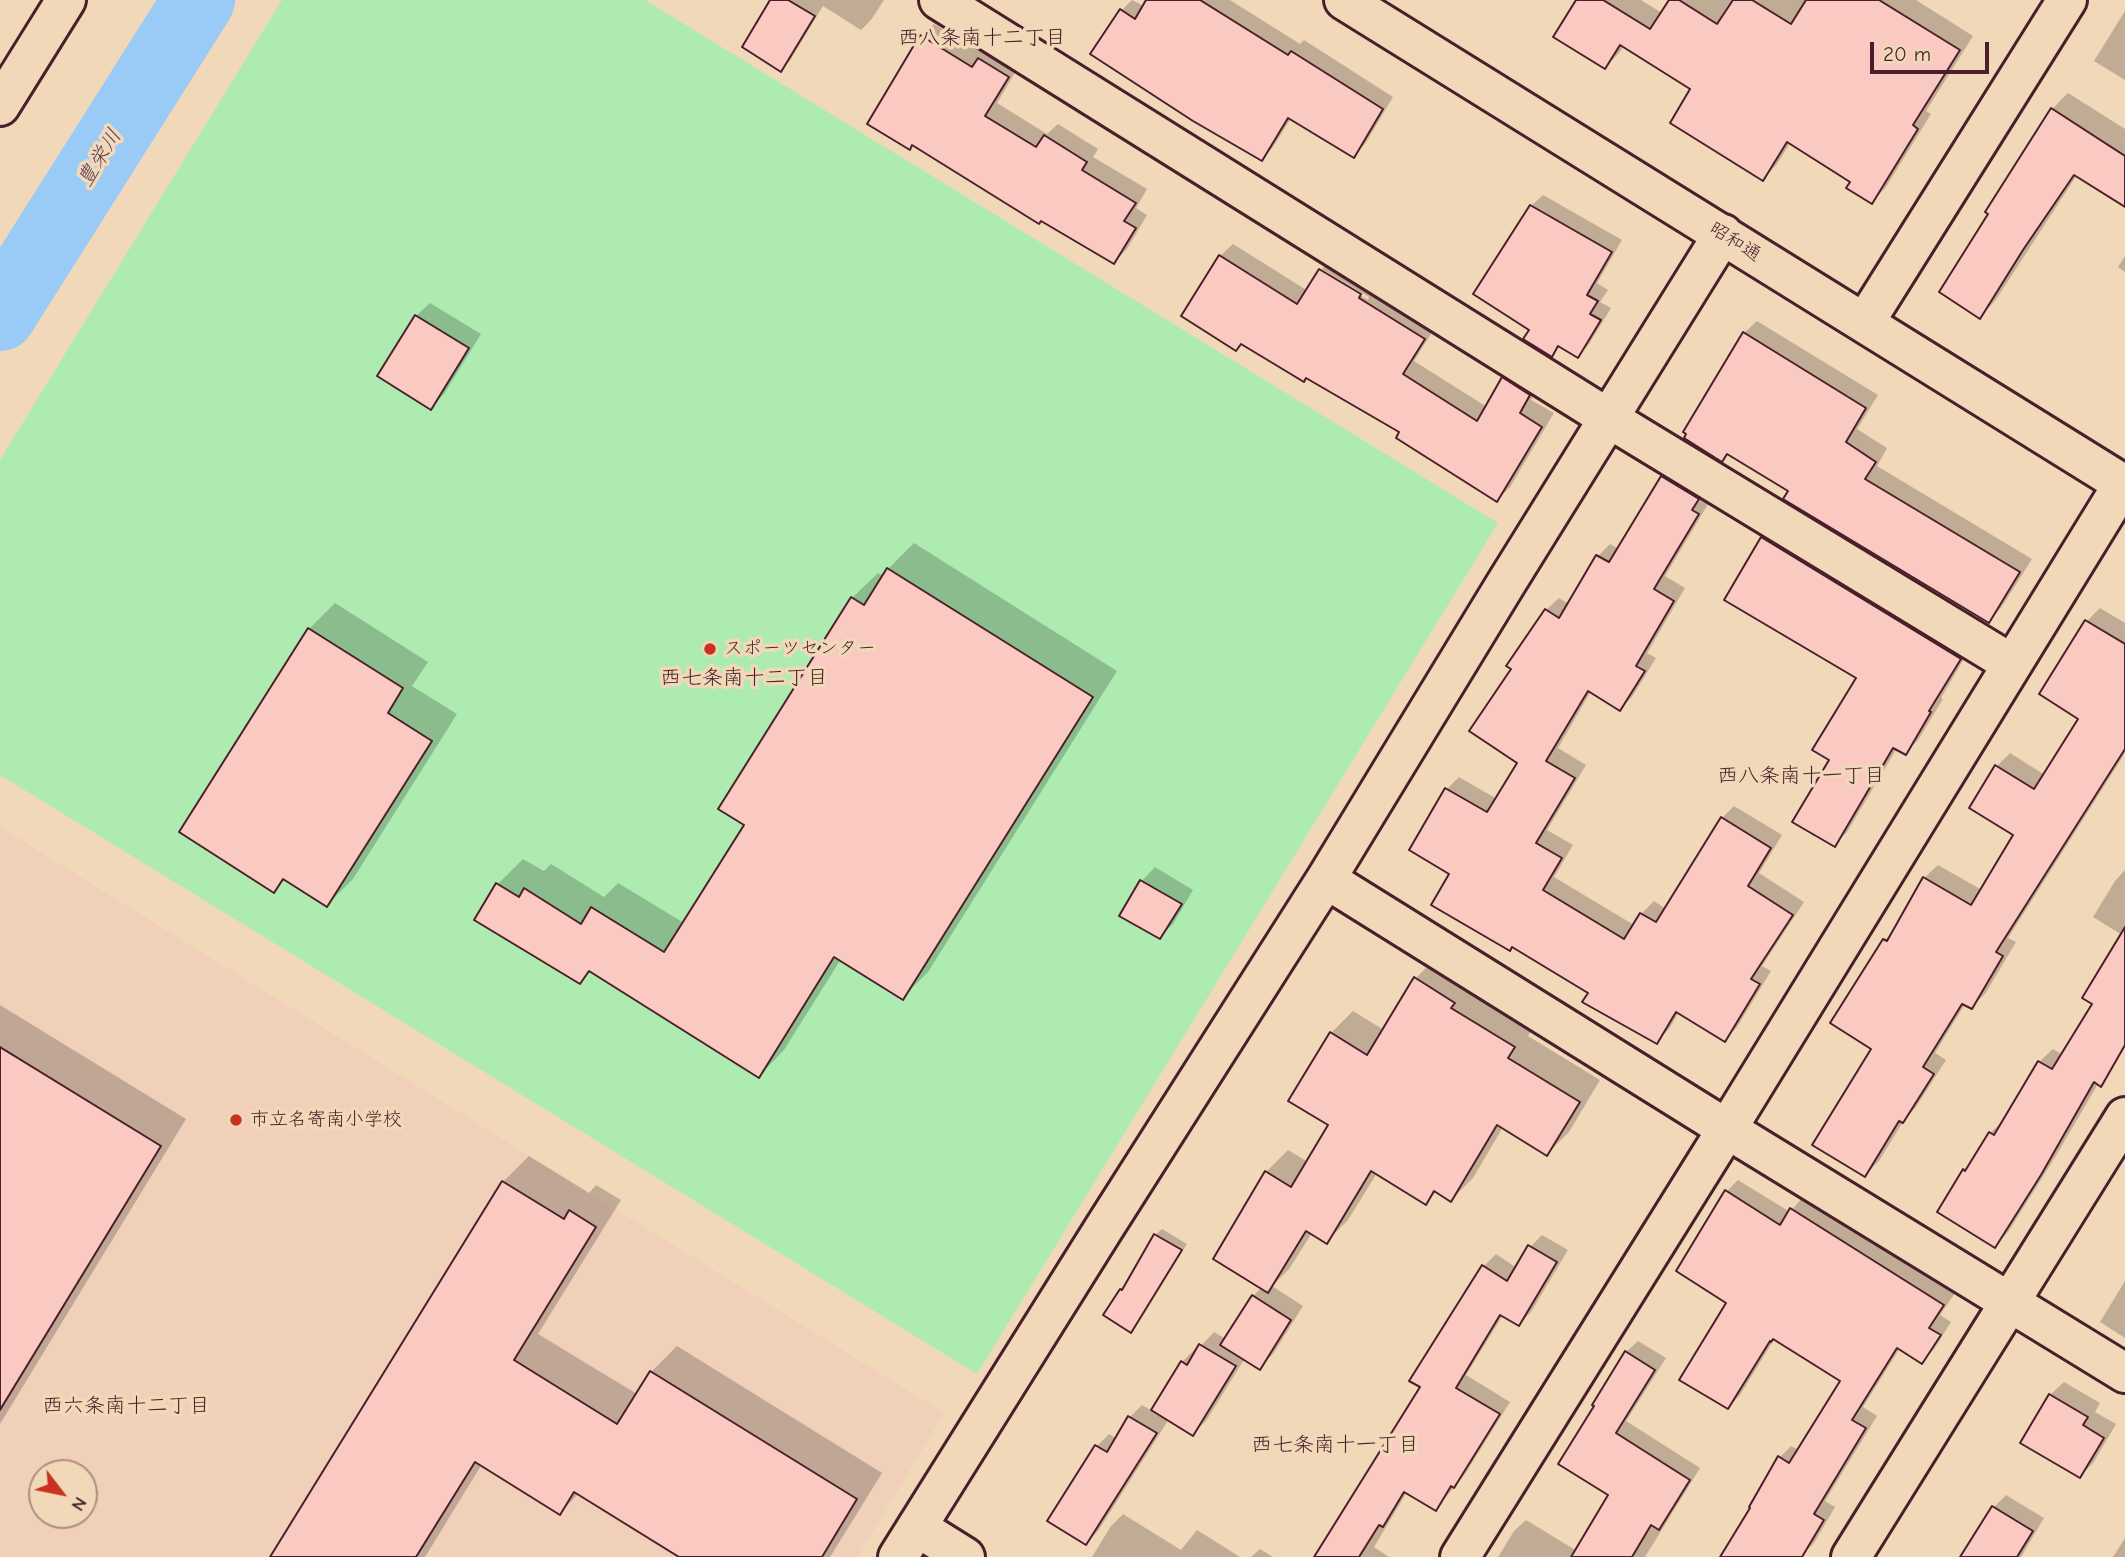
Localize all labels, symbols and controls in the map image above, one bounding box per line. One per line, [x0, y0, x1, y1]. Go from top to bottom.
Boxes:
district label: 西八条南十二丁目 [898, 25, 1066, 51]
scale bar [1873, 28, 1992, 72]
text: 20 m [1883, 42, 1931, 66]
water label: 豊栄川 [73, 125, 127, 191]
street label: 昭和通 [1705, 217, 1765, 267]
place label: スポーツセンター [724, 638, 876, 660]
marker: スポーツセンター [702, 641, 718, 657]
district label: 西七条南十二丁目 [660, 665, 828, 691]
district label: 西八条南十一丁目 [1717, 763, 1885, 789]
place label: 市立名寄南小学校 [250, 1109, 402, 1131]
marker: 市立名寄南小学校 [228, 1112, 244, 1128]
district label: 西六条南十二丁目 [42, 1393, 210, 1419]
district label: 西七条南十一丁目 [1251, 1432, 1419, 1458]
north arrow [28, 1459, 98, 1529]
text: N [67, 1493, 92, 1515]

